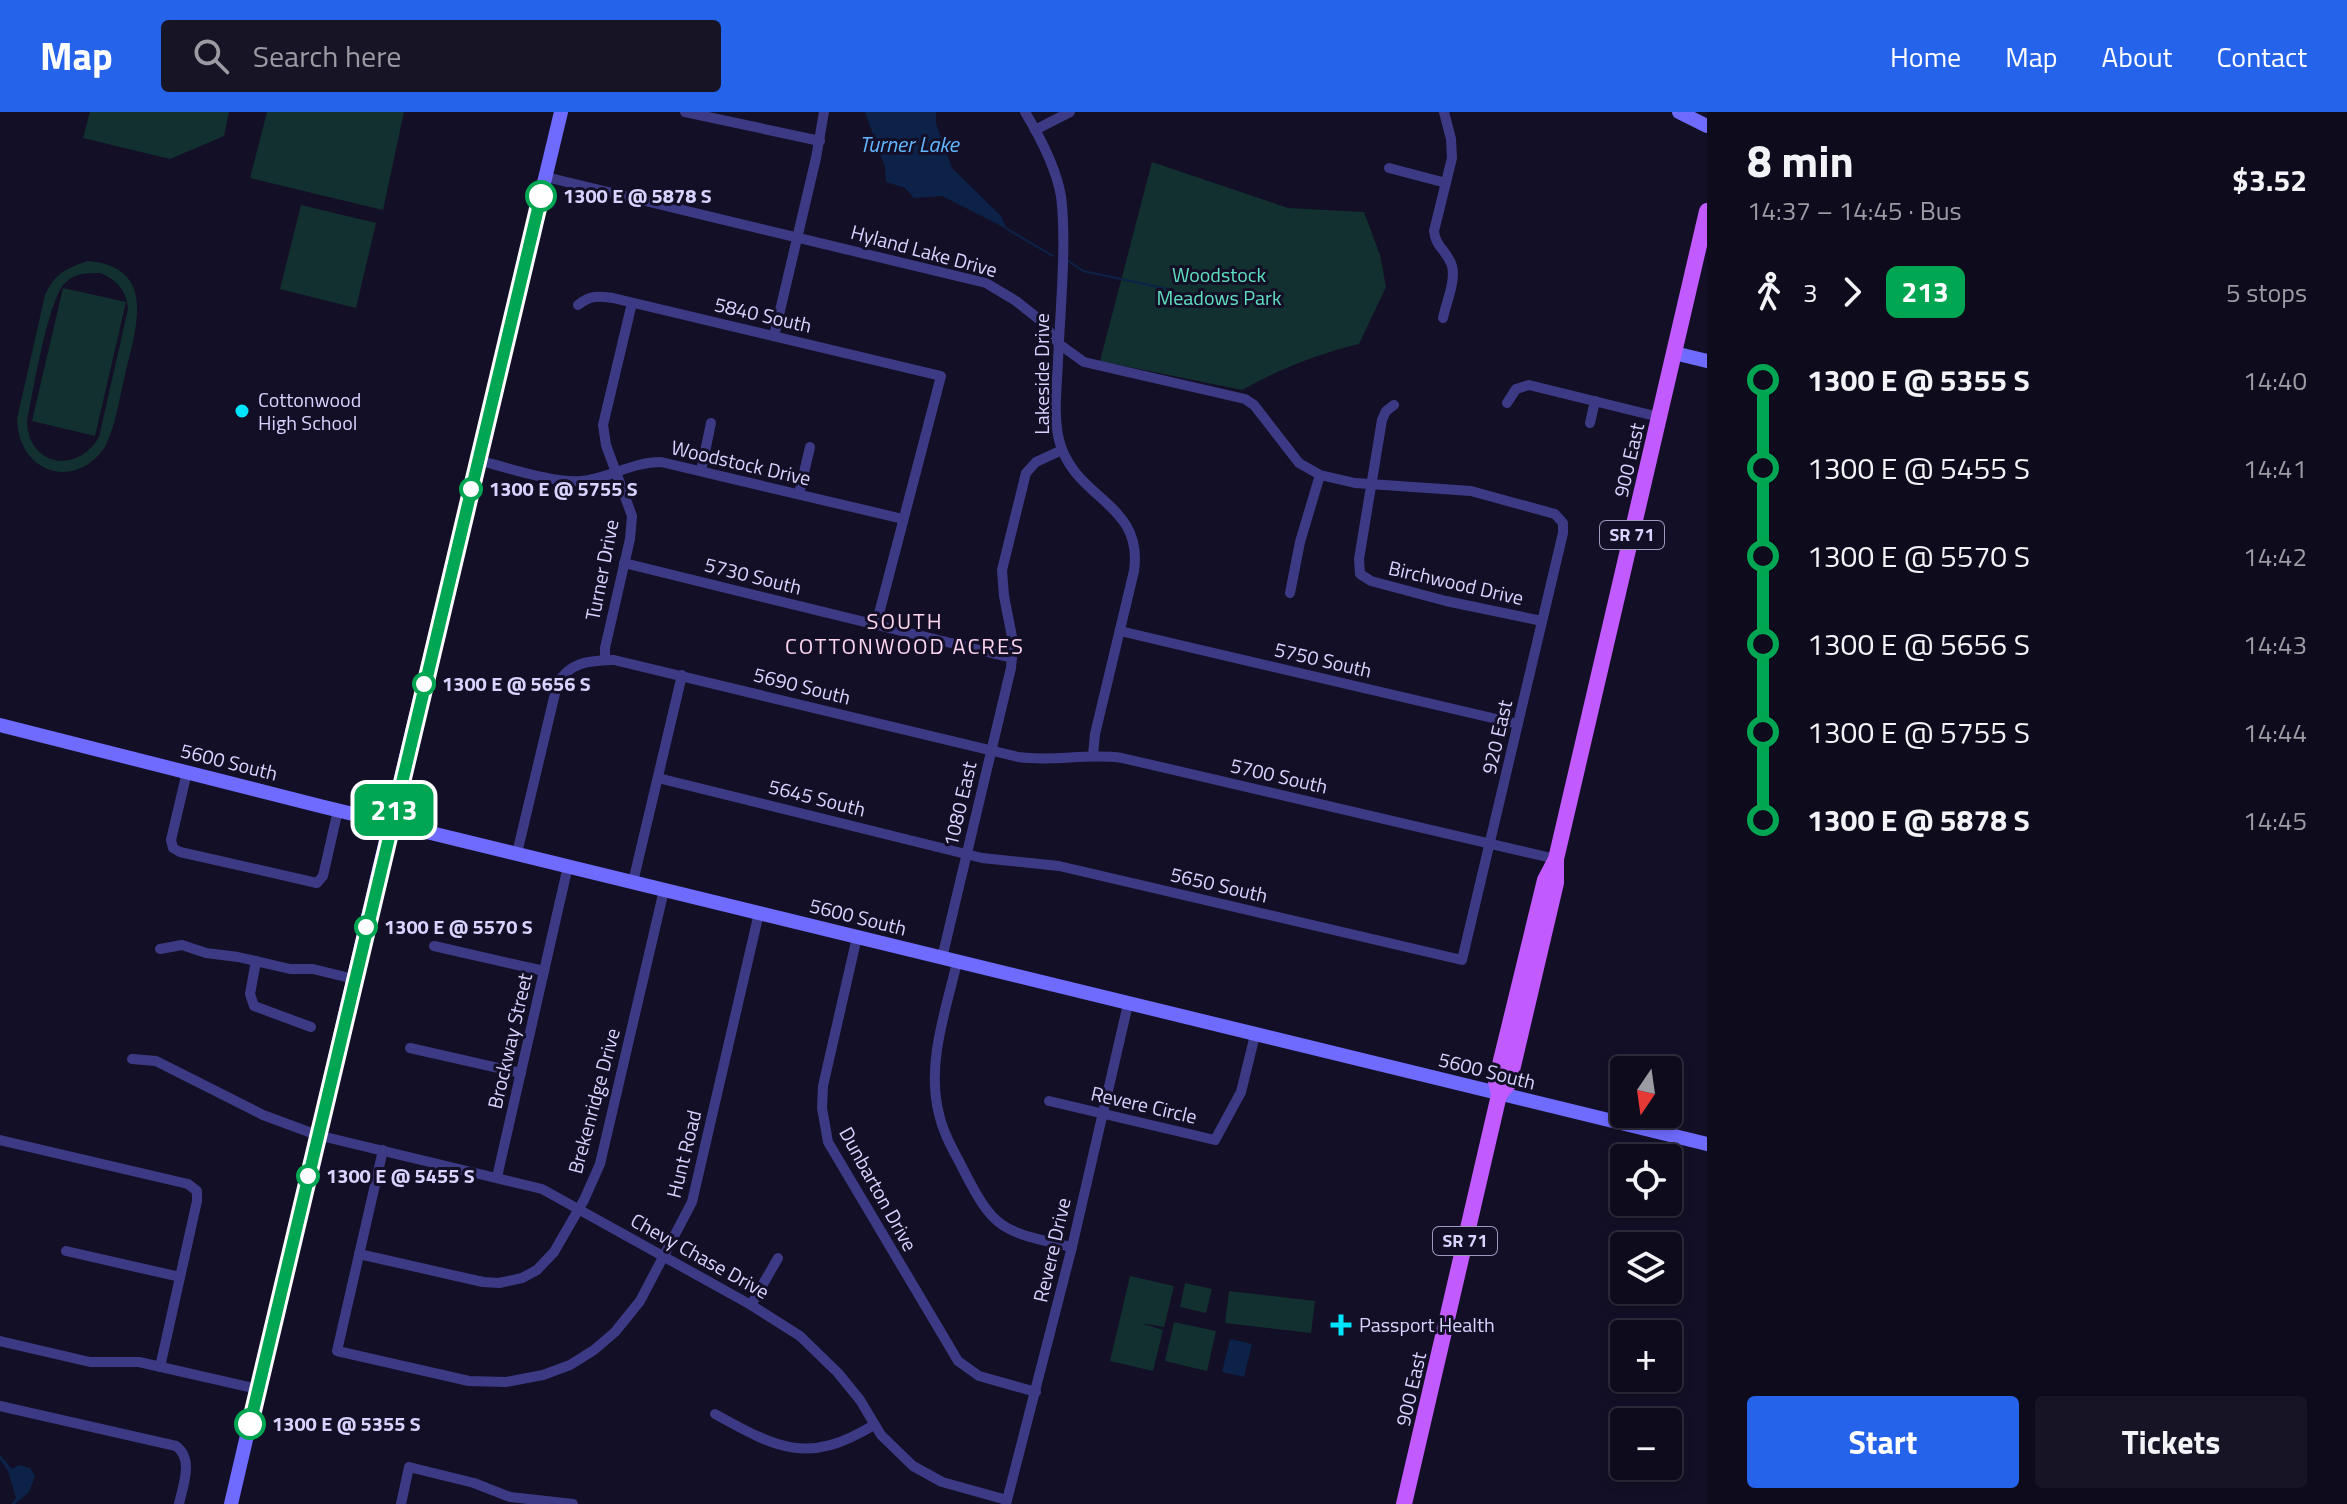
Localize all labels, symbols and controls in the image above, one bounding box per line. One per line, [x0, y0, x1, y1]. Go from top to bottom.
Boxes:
search box [161, 20, 721, 92]
text: Map [40, 27, 113, 85]
text: Search here [253, 33, 402, 79]
icon: search [189, 34, 233, 78]
text: Home [1890, 35, 1961, 78]
text: Map [2005, 35, 2058, 78]
text: About [2102, 35, 2172, 78]
text: Contact [2216, 35, 2307, 78]
water label: Turner Lake [859, 127, 961, 161]
text: 8 min [1747, 127, 1854, 194]
text: $3.52 [2232, 157, 2307, 203]
place label: 1300 E @ 5878 S [563, 180, 712, 211]
marker: 1300 E @ 5878 S [526, 181, 556, 211]
text: 14:37 – 14:45 · Bus [1747, 191, 1962, 230]
street label: Hyland Lake Drive [847, 216, 1001, 285]
park label: Woodstock Meadows Park [1157, 259, 1282, 313]
icon: walk [1747, 270, 1791, 314]
icon: forward [1830, 270, 1874, 314]
text: 213 [1902, 270, 1949, 313]
text: 3 [1803, 273, 1818, 312]
text: 5 stops [2226, 273, 2307, 312]
street label: 5840 South [711, 288, 815, 341]
street label: Lakeside Drive [1026, 313, 1057, 435]
text: 1300 E @ 5355 S [1807, 357, 2030, 403]
text: 14:40 [2243, 361, 2307, 400]
place label: Cottonwood High School [258, 384, 361, 438]
marker: Cottonwood High School [233, 402, 251, 420]
street label: 900 East [1605, 420, 1652, 500]
street label: Woodstock Drive [668, 431, 814, 494]
text: 1300 E @ 5455 S [1807, 445, 2030, 491]
text: 14:41 [2243, 449, 2307, 488]
place label: 1300 E @ 5755 S [489, 473, 638, 504]
marker: 1300 E @ 5755 S [460, 478, 482, 500]
street label: Turner Drive [577, 517, 626, 623]
road number: SR 71 [1600, 521, 1664, 549]
text: 1300 E @ 5570 S [1807, 533, 2030, 579]
text: 14:42 [2243, 537, 2307, 576]
street label: 5730 South [701, 549, 805, 603]
street label: Birchwood Drive [1386, 552, 1527, 613]
district label: SOUTH COTTONWOOD ACRES [785, 604, 1025, 663]
text: 1300 E @ 5656 S [1807, 621, 2030, 667]
text: 14:43 [2243, 625, 2307, 664]
street label: 5750 South [1271, 633, 1375, 686]
street label: 5690 South [750, 659, 854, 713]
place label: 1300 E @ 5656 S [442, 668, 591, 699]
marker: 1300 E @ 5656 S [413, 673, 435, 695]
street label: 920 East [1473, 697, 1520, 777]
text: 1300 E @ 5755 S [1807, 709, 2030, 755]
text: 14:44 [2243, 713, 2307, 752]
street label: 5600 South [177, 735, 281, 789]
street label: 5700 South [1227, 749, 1331, 802]
street label: 1080 East [935, 758, 984, 850]
street label: 5645 South [765, 771, 869, 825]
line badge: 213 [348, 784, 440, 836]
text: 213 [370, 788, 418, 831]
text: 1300 E @ 5878 S [1807, 797, 2030, 843]
text: 14:45 [2243, 801, 2307, 840]
street label: 5650 South [1167, 858, 1271, 911]
street label: 5600 South [806, 890, 910, 944]
place label: 1300 E @ 5570 S [384, 911, 533, 942]
marker: 1300 E @ 5570 S [355, 916, 377, 938]
street label: Brockway Street [479, 970, 540, 1112]
street label: Brekenridge Drive [559, 1025, 628, 1177]
street label: 5600 South [1435, 1044, 1539, 1098]
north arrow [1610, 1056, 1682, 1128]
map controls [1610, 1056, 1682, 1480]
street label: Revere Circle [1088, 1077, 1200, 1132]
street label: Hunt Road [658, 1107, 709, 1201]
street label: Dunbarton Drive [831, 1121, 925, 1257]
button: locate [1610, 1144, 1682, 1216]
place label: 1300 E @ 5455 S [326, 1160, 475, 1191]
marker: 1300 E @ 5455 S [297, 1165, 319, 1187]
street label: Revere Drive [1024, 1194, 1079, 1305]
street label: Chevy Chase Drive [625, 1205, 775, 1307]
road number: SR 71 [1433, 1227, 1497, 1255]
button: layers [1610, 1232, 1682, 1304]
place label: Passport Health [1359, 1309, 1495, 1340]
marker: Passport Health [1330, 1314, 1352, 1336]
button: + [1610, 1320, 1682, 1392]
street label: 900 East [1387, 1349, 1434, 1429]
button: Start [1747, 1396, 2019, 1488]
button: Tickets [2035, 1396, 2307, 1488]
place label: 1300 E @ 5355 S [272, 1408, 421, 1439]
button: − [1610, 1408, 1682, 1480]
marker: 1300 E @ 5355 S [235, 1409, 265, 1439]

